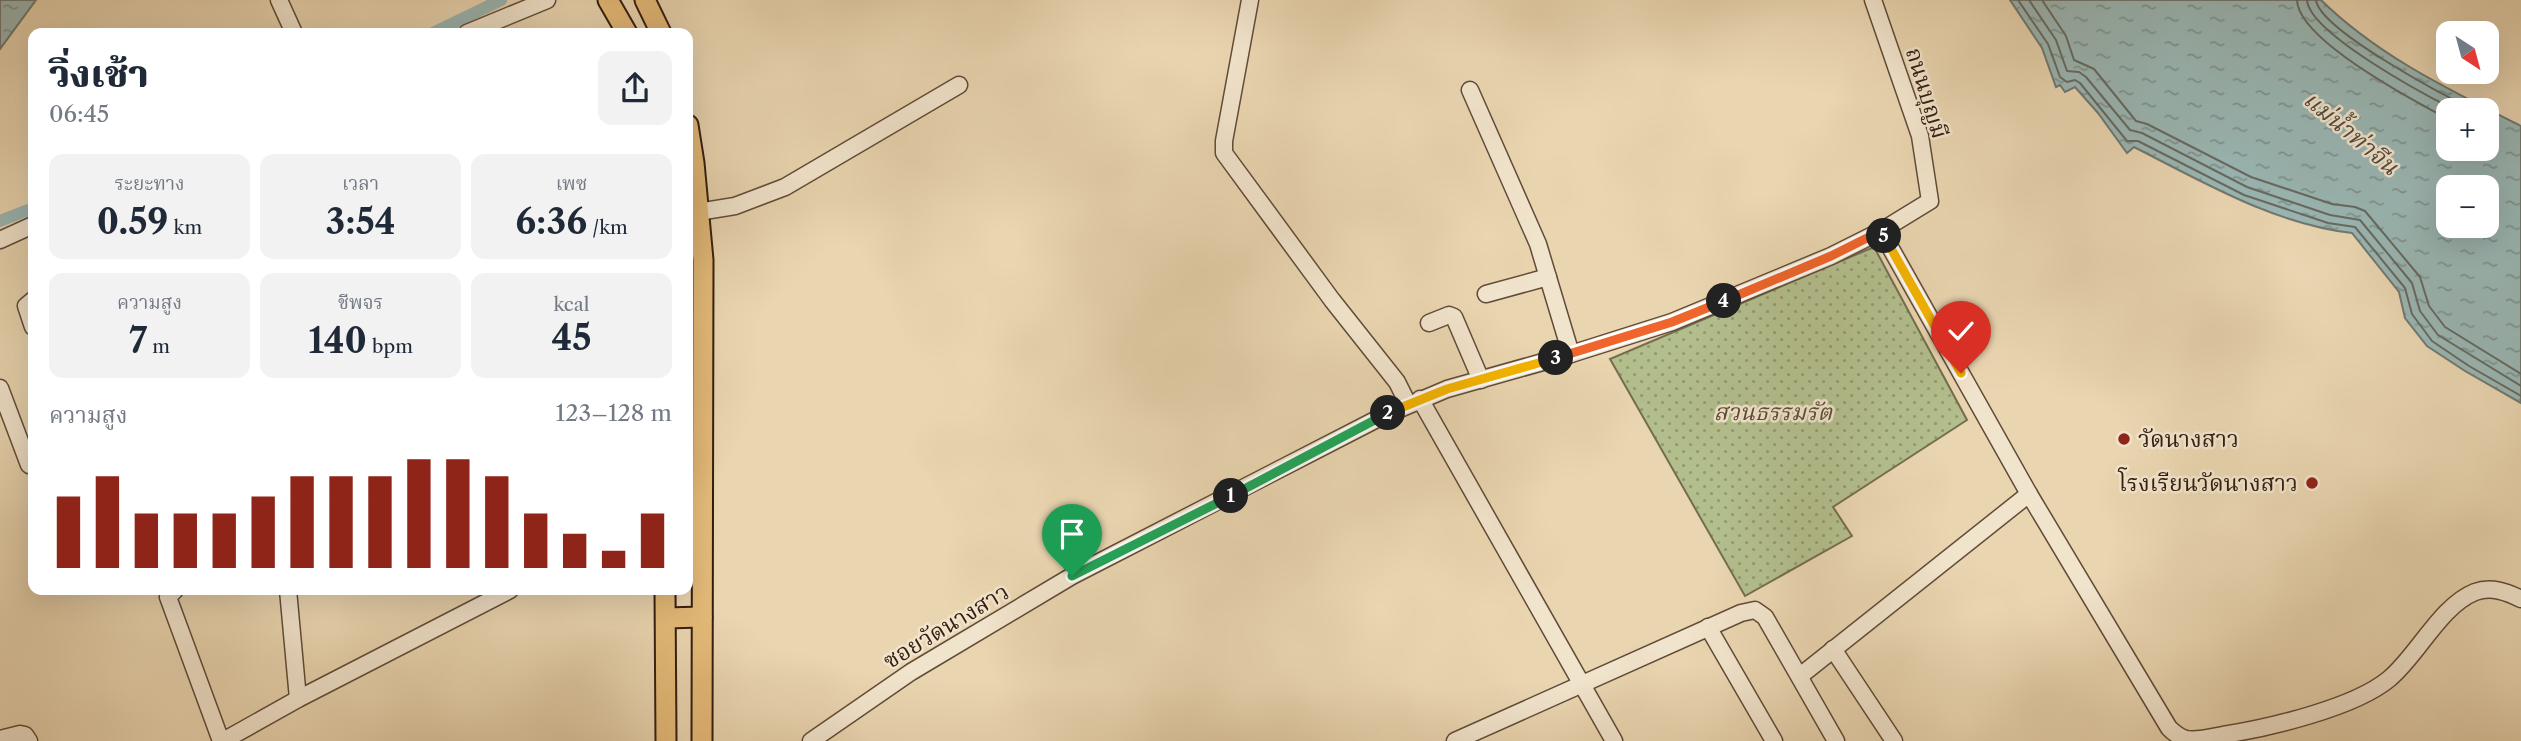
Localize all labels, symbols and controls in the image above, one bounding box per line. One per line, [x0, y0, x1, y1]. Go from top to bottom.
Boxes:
north arrow [2436, 21, 2499, 84]
map controls [2436, 21, 2499, 238]
street label: ถนนบุญมี [1899, 44, 1954, 142]
text: วิ่งเช้า [49, 50, 149, 97]
button: share [598, 51, 672, 125]
water label: แม่น้ำท่าจีน [2298, 82, 2407, 181]
button: + [2436, 98, 2499, 161]
text: 06:45 [49, 100, 109, 128]
text: ระยะทาง [114, 172, 185, 195]
text: เวลา [342, 172, 379, 195]
text: เพซ [556, 172, 587, 195]
button: − [2436, 175, 2499, 238]
text: 0.59 [97, 200, 169, 243]
text: 3:54 [325, 200, 396, 243]
text: 6:36 [515, 200, 587, 243]
text: km [169, 216, 202, 239]
text: /km [587, 216, 628, 239]
pin: 5 [1867, 218, 1902, 254]
text: 5 [1878, 224, 1889, 247]
pin: 4 [1706, 284, 1742, 318]
text: 4 [1718, 289, 1729, 312]
text: ความสูง [117, 291, 182, 314]
text: ชีพจร [338, 291, 383, 314]
text: kcal [554, 293, 589, 316]
pin [1931, 301, 1991, 373]
icon: check [1942, 312, 1980, 350]
text: 45 [551, 316, 592, 359]
text: 7 [129, 319, 147, 362]
text: 140 [308, 319, 367, 362]
text: m [147, 335, 170, 358]
text: bpm [367, 335, 413, 358]
pin: 3 [1538, 340, 1574, 376]
text: 3 [1550, 346, 1561, 369]
pin: 2 [1370, 396, 1406, 430]
park label: สวนธรรมรัต [1714, 398, 1832, 426]
text: 123–128 m [556, 399, 672, 427]
text: ความสูง [49, 401, 127, 429]
text: 2 [1382, 401, 1393, 424]
place label: วัดนางสาว [2138, 425, 2239, 453]
marker: วัดนางสาว [2116, 431, 2132, 447]
place label: โรงเรียนวัดนางสาว [2117, 467, 2298, 497]
marker: โรงเรียนวัดนางสาว [2304, 475, 2320, 491]
pin: 1 [1214, 478, 1248, 514]
text: 1 [1226, 484, 1235, 507]
pin [1042, 504, 1102, 576]
icon: arrive [1053, 515, 1091, 553]
street label: ซอยวัดนางสาว [878, 577, 1014, 675]

